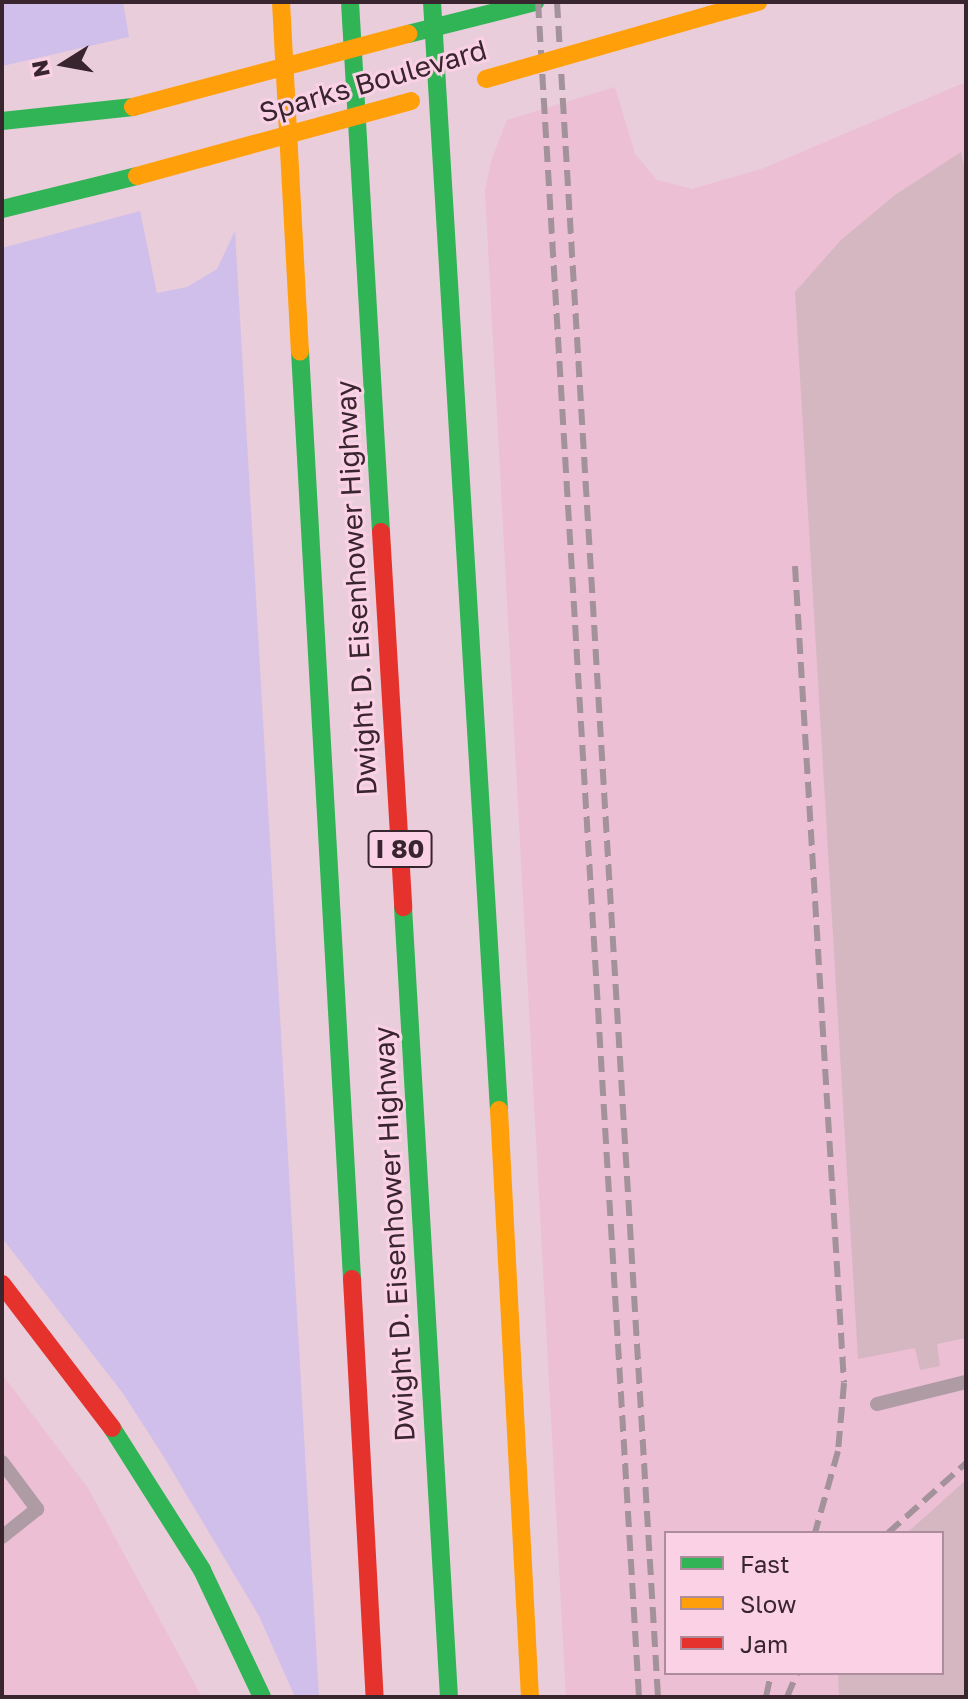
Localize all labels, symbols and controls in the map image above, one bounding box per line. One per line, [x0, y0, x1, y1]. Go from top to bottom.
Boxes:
north arrow [24, 24, 104, 104]
street label: Sparks Boulevard [255, 32, 491, 130]
text: N [25, 58, 55, 79]
street label: Dwight D. Eisenhower Highway [328, 380, 384, 796]
road number: I 80 [366, 827, 434, 871]
street label: Dwight D. Eisenhower Highway [366, 1026, 422, 1442]
legend [664, 1531, 944, 1675]
text: Fast [740, 1549, 790, 1578]
text: Slow [740, 1589, 796, 1618]
text: Jam [740, 1629, 788, 1658]

